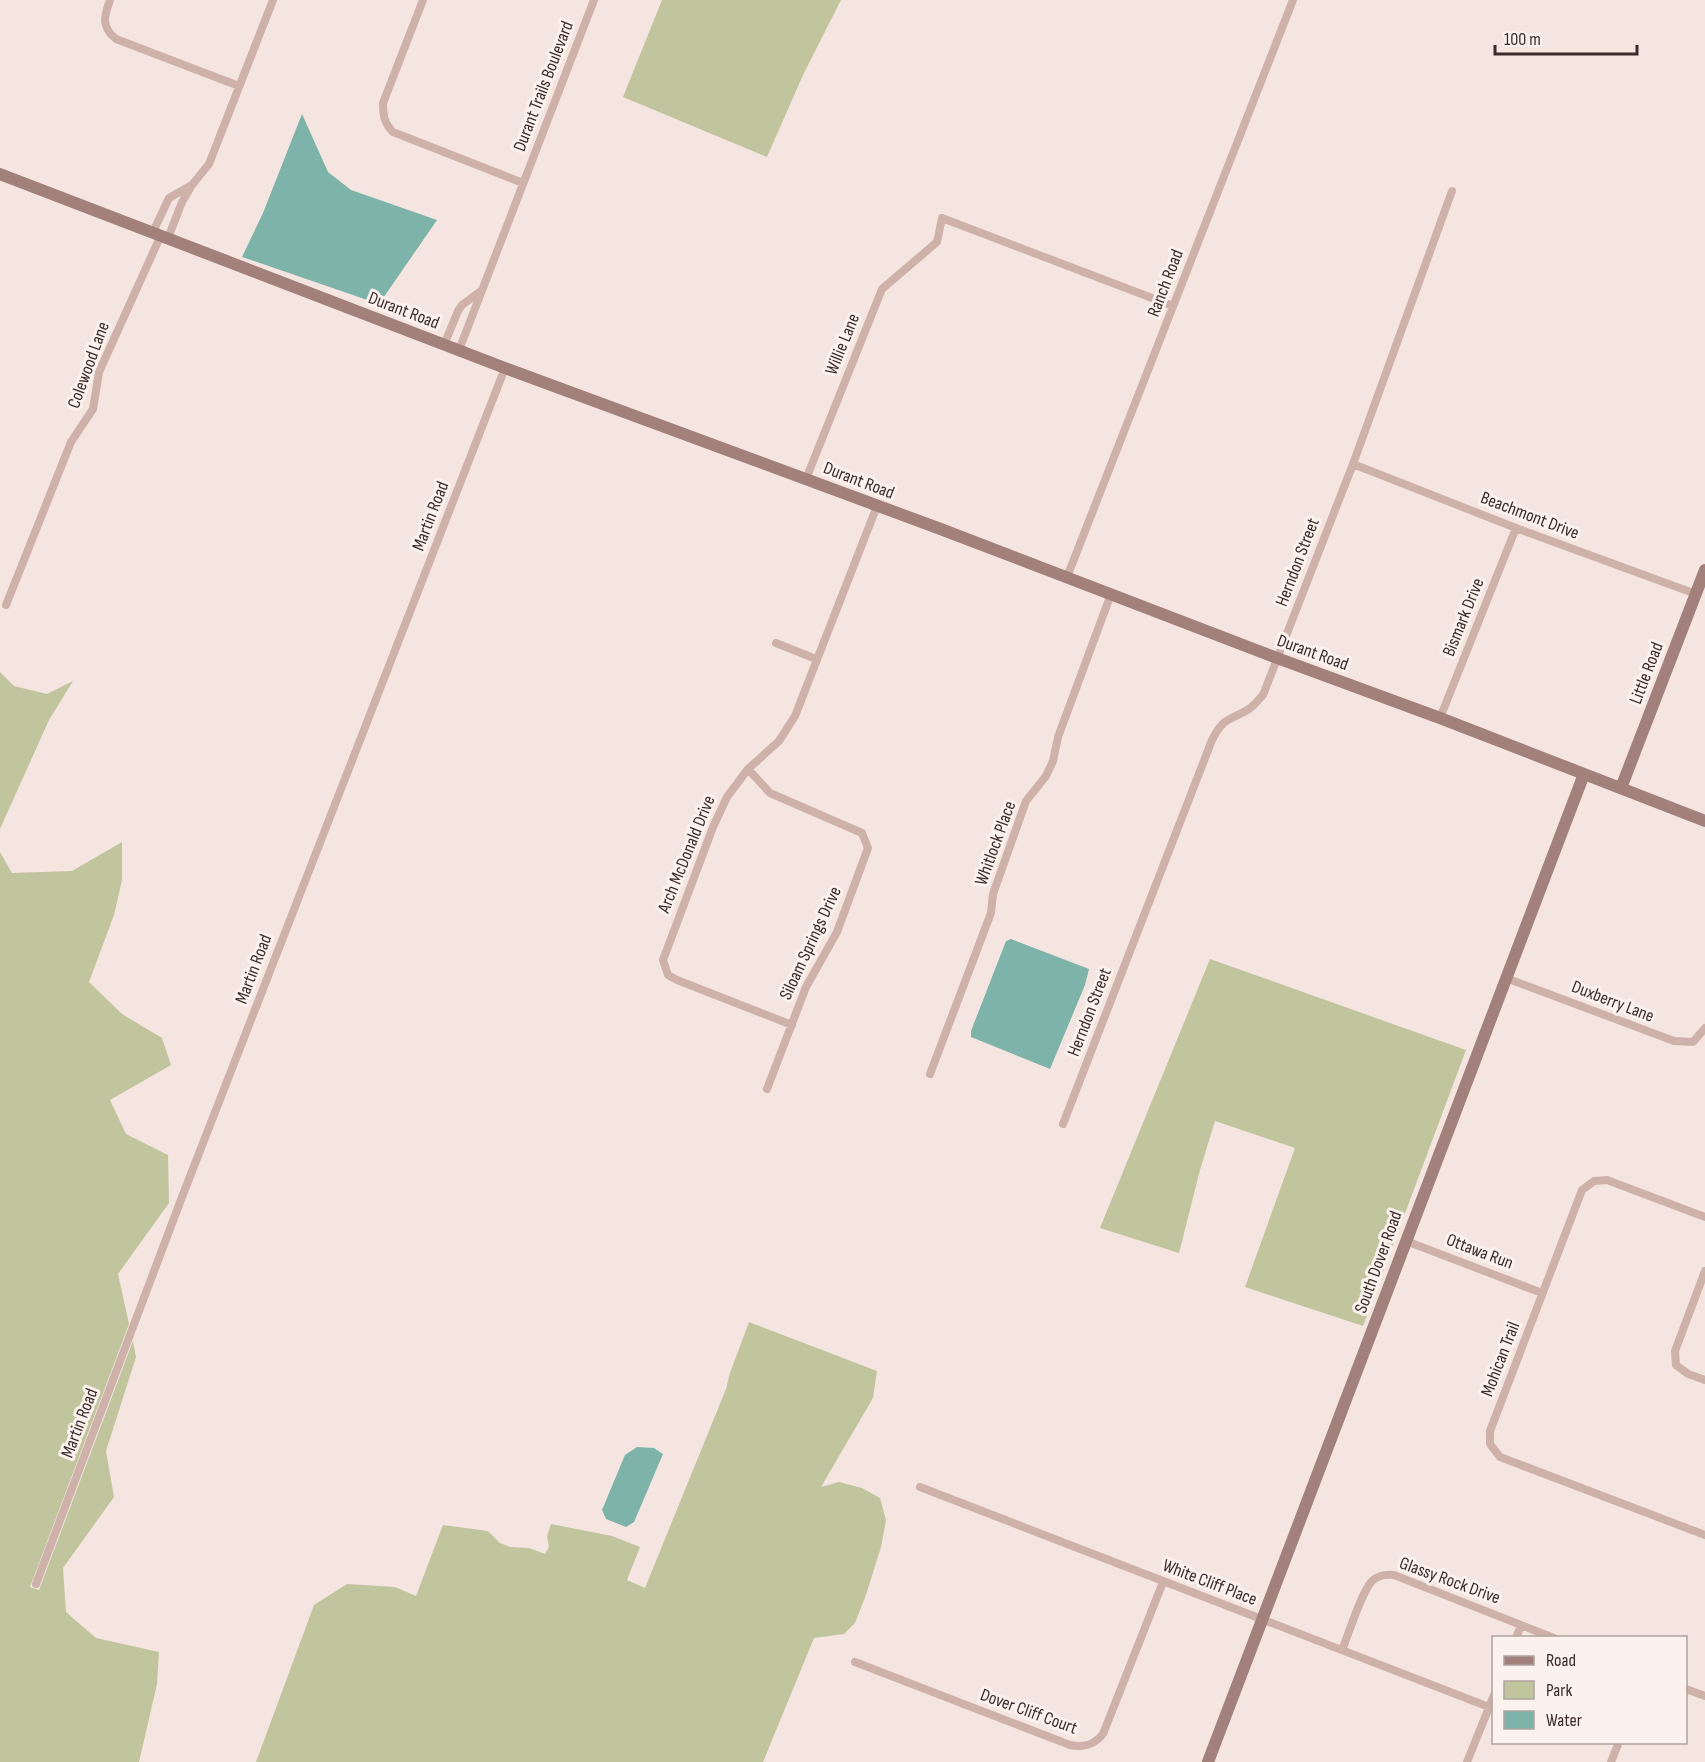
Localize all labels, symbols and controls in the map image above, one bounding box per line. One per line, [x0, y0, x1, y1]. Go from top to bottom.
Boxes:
street label: Durant Trails Boulevard [509, 18, 578, 154]
scale bar [1495, 18, 1638, 56]
text: 100 m [1504, 29, 1541, 50]
street label: Ranch Road [1143, 247, 1188, 320]
street label: Durant Road [365, 287, 442, 334]
street label: Willie Lane [821, 311, 864, 378]
street label: Colewood Lane [63, 319, 114, 411]
street label: Durant Road [820, 457, 897, 504]
street label: Martin Road [408, 479, 453, 554]
street label: Beachmont Drive [1478, 487, 1582, 544]
street label: Herndon Street [1271, 515, 1324, 609]
street label: Bismark Drive [1438, 575, 1489, 659]
street label: Durant Road [1274, 630, 1351, 675]
street label: Little Road [1625, 639, 1668, 707]
street label: Arch McDonald Drive [653, 792, 720, 917]
street label: Whitlock Place [971, 798, 1020, 888]
street label: Siloam Springs Drive [775, 883, 846, 1003]
street label: Martin Road [231, 932, 276, 1007]
street label: Herndon Street [1063, 965, 1116, 1059]
street label: Duxberry Lane [1569, 976, 1657, 1027]
street label: South Dover Road [1350, 1208, 1407, 1316]
street label: Ottawa Run [1443, 1229, 1516, 1274]
street label: Mohican Trail [1477, 1319, 1524, 1399]
street label: Martin Road [57, 1386, 102, 1461]
street label: Glassy Rock Drive [1397, 1553, 1503, 1608]
street label: White Cliff Place [1160, 1555, 1260, 1610]
legend [1492, 1636, 1687, 1744]
text: Road [1546, 1650, 1576, 1671]
text: Park [1546, 1680, 1572, 1701]
street label: Dover Cliff Court [977, 1684, 1081, 1739]
text: Water [1546, 1710, 1582, 1731]

